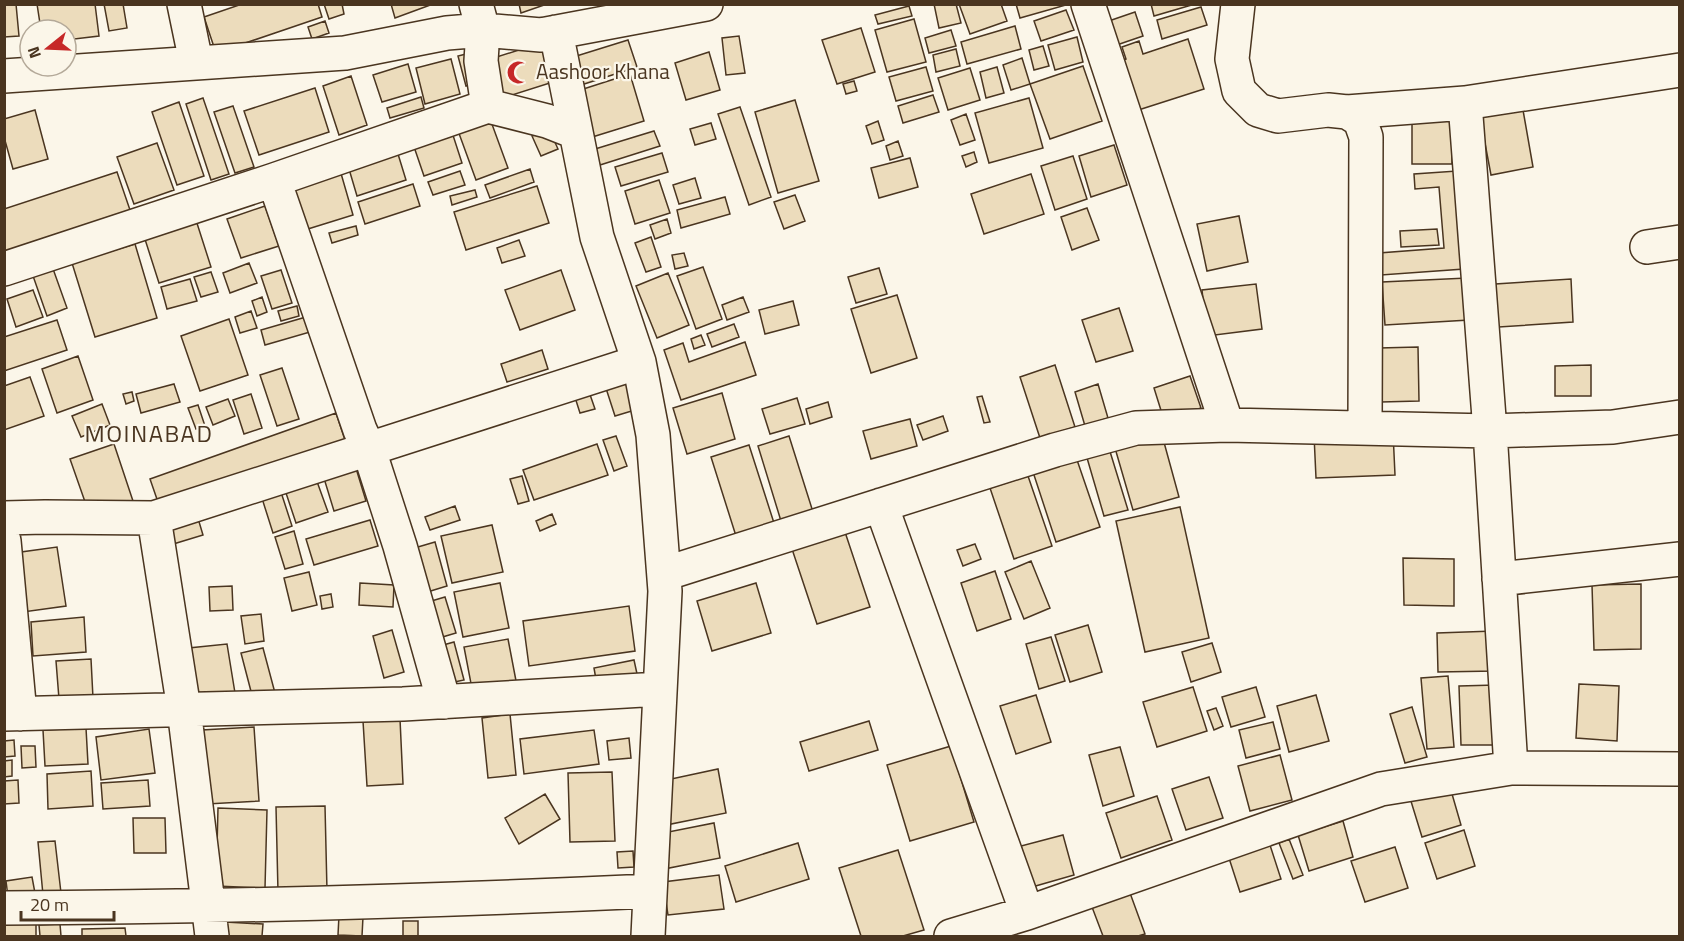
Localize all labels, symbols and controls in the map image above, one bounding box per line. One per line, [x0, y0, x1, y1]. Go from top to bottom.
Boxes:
north arrow [18, 18, 78, 78]
text: N [21, 44, 47, 62]
place label: Aashoor Khana [536, 55, 670, 87]
mosque icon: Aashoor Khana [505, 59, 531, 85]
district label: MOINABAD [85, 415, 213, 451]
scale bar [21, 884, 114, 922]
text: 20 m [30, 891, 69, 918]

